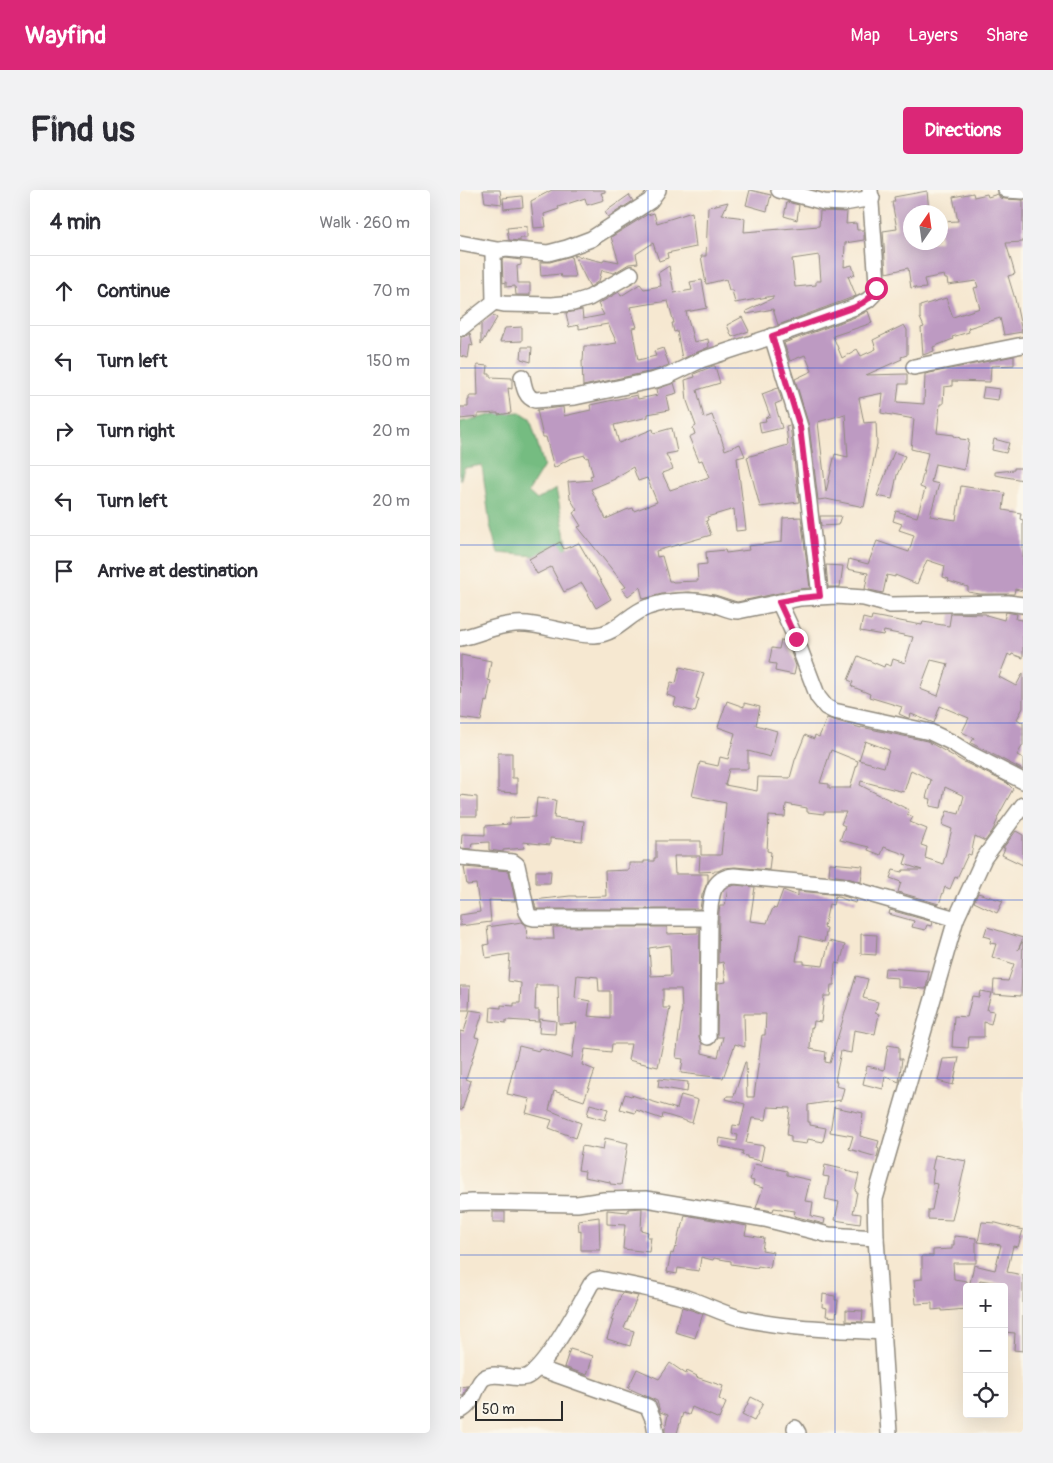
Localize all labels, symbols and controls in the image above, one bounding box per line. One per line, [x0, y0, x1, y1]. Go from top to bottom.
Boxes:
text: Wayfind [25, 21, 106, 50]
text: Map [851, 24, 880, 47]
text: Layers [908, 24, 958, 47]
text: Share [986, 24, 1028, 47]
button: Directions [903, 107, 1023, 154]
text: Find us [30, 108, 135, 152]
north arrow [903, 205, 948, 250]
text: 4 min [50, 209, 101, 236]
text: Walk · 260 m [319, 213, 410, 233]
icon: ahead [50, 277, 78, 305]
route start [865, 277, 888, 300]
text: Continue [97, 279, 170, 303]
text: 70 m [373, 281, 410, 301]
icon: left [50, 347, 78, 375]
text: Turn left [97, 349, 167, 373]
text: 150 m [366, 351, 410, 371]
icon: right [50, 417, 78, 445]
text: Turn right [97, 419, 175, 443]
text: 20 m [372, 421, 410, 441]
icon: left [50, 487, 78, 515]
text: Turn left [97, 489, 167, 513]
text: 20 m [372, 491, 410, 511]
icon: arrive [50, 557, 78, 585]
text: Arrive at destination [97, 559, 258, 583]
route end [785, 628, 808, 651]
map controls [963, 1283, 1008, 1418]
button: + [963, 1283, 1008, 1328]
button: − [963, 1328, 1008, 1373]
button: locate [963, 1373, 1008, 1418]
scale bar [475, 1398, 562, 1421]
text: 50 m [482, 1401, 515, 1418]

